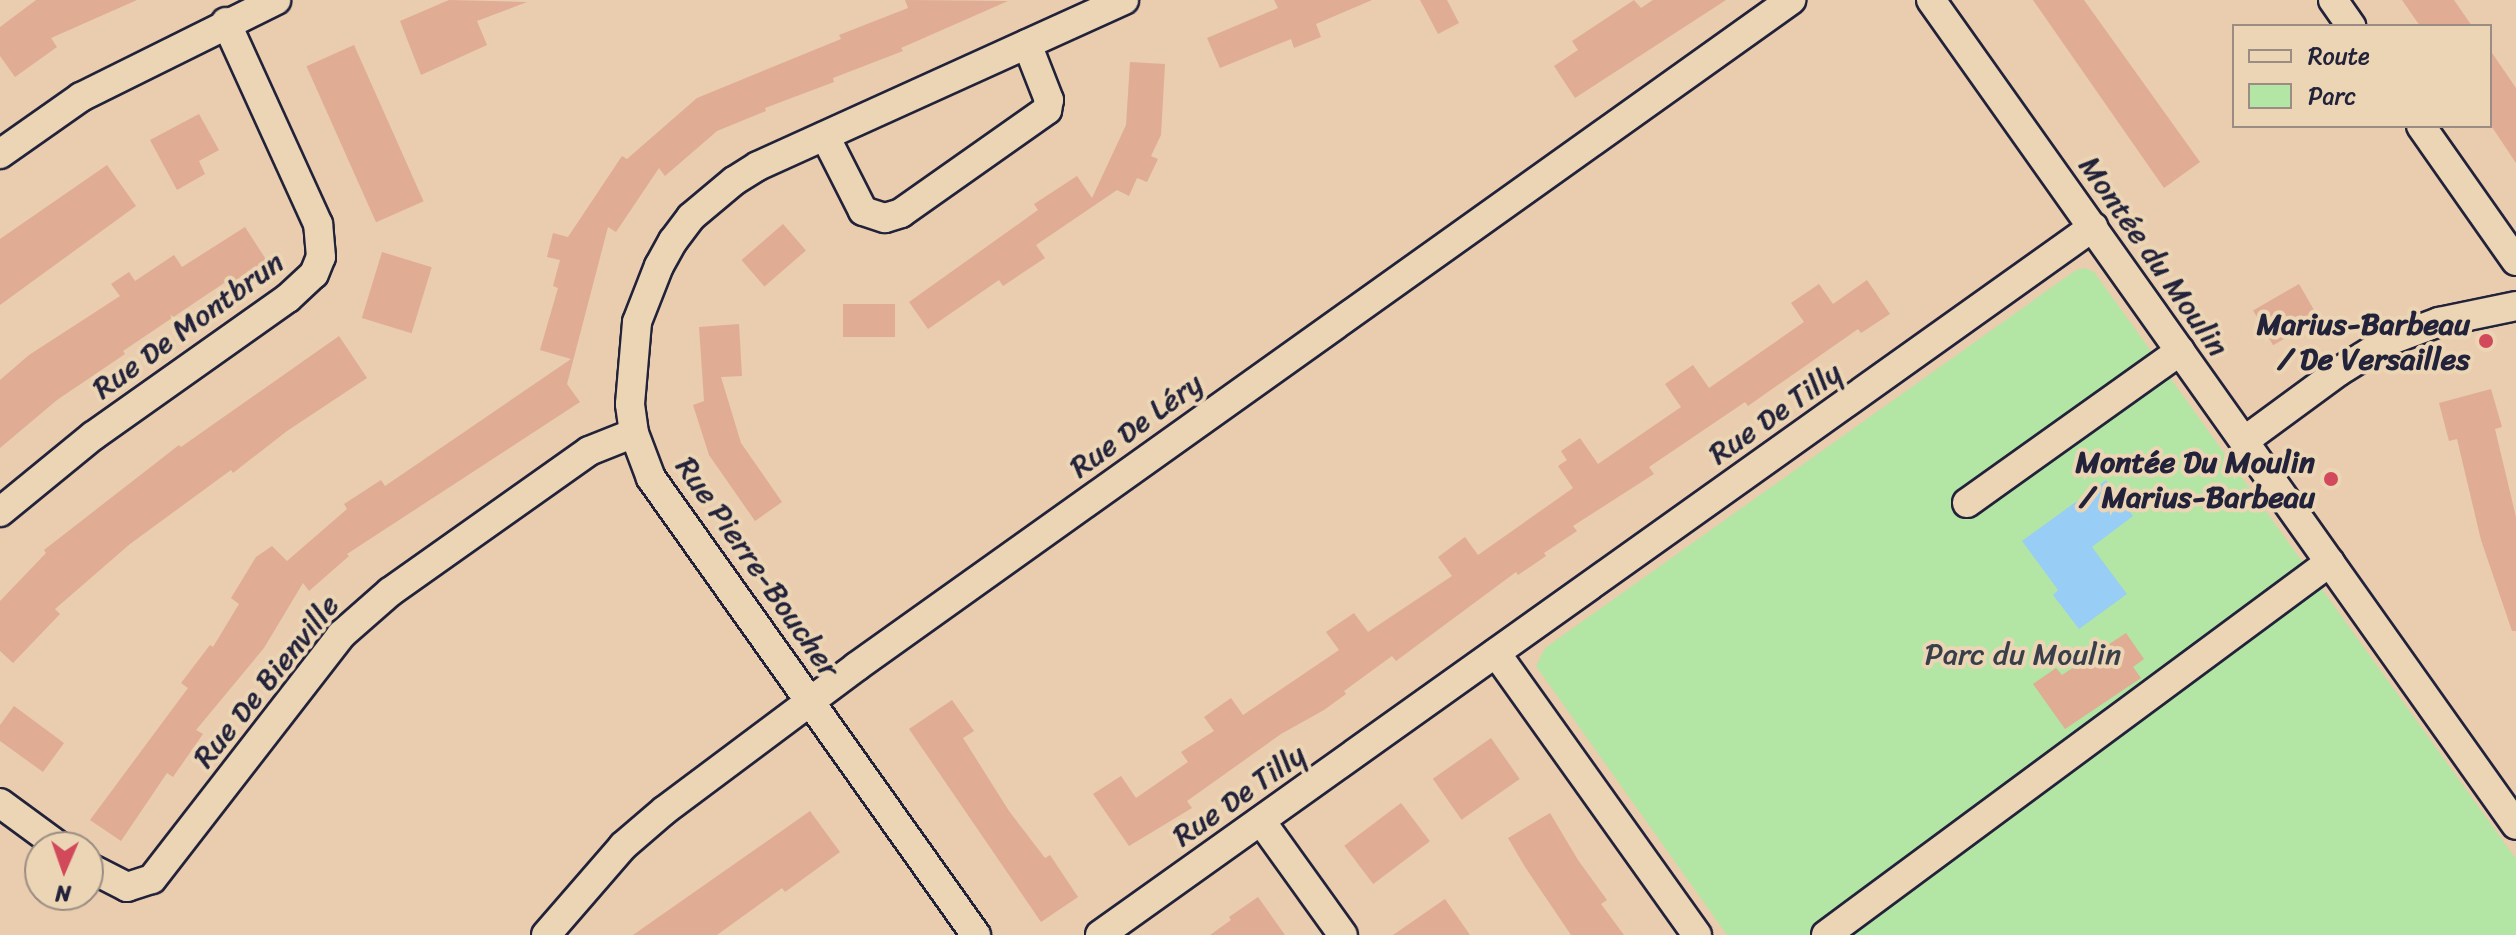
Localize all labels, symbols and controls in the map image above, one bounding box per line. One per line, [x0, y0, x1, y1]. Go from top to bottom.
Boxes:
legend [2232, 24, 2492, 128]
text: Route [2308, 35, 2370, 77]
text: Parc [2308, 75, 2356, 117]
street label: Montée du Moulin [2072, 149, 2236, 363]
street label: Rue De Montbrun [85, 243, 291, 407]
place label: Marius-Barbeau / De Versailles [2257, 306, 2470, 376]
marker: Marius-Barbeau / De Versailles [2477, 332, 2495, 350]
street label: Rue De Tilly [1701, 353, 1849, 473]
street label: Rue De Léry [1062, 365, 1210, 485]
place label: Montée Du Moulin / Marius-Barbeau [2077, 444, 2315, 514]
street label: Rue Pierre-Boucher [669, 450, 847, 684]
marker: Montée Du Moulin / Marius-Barbeau [2322, 470, 2340, 488]
street label: Rue De Bienville [185, 587, 347, 775]
park label: Parc du Moulin [1925, 636, 2121, 672]
street label: Rue De Tilly [1165, 735, 1313, 855]
north arrow [24, 831, 104, 911]
text: N [55, 874, 72, 913]

